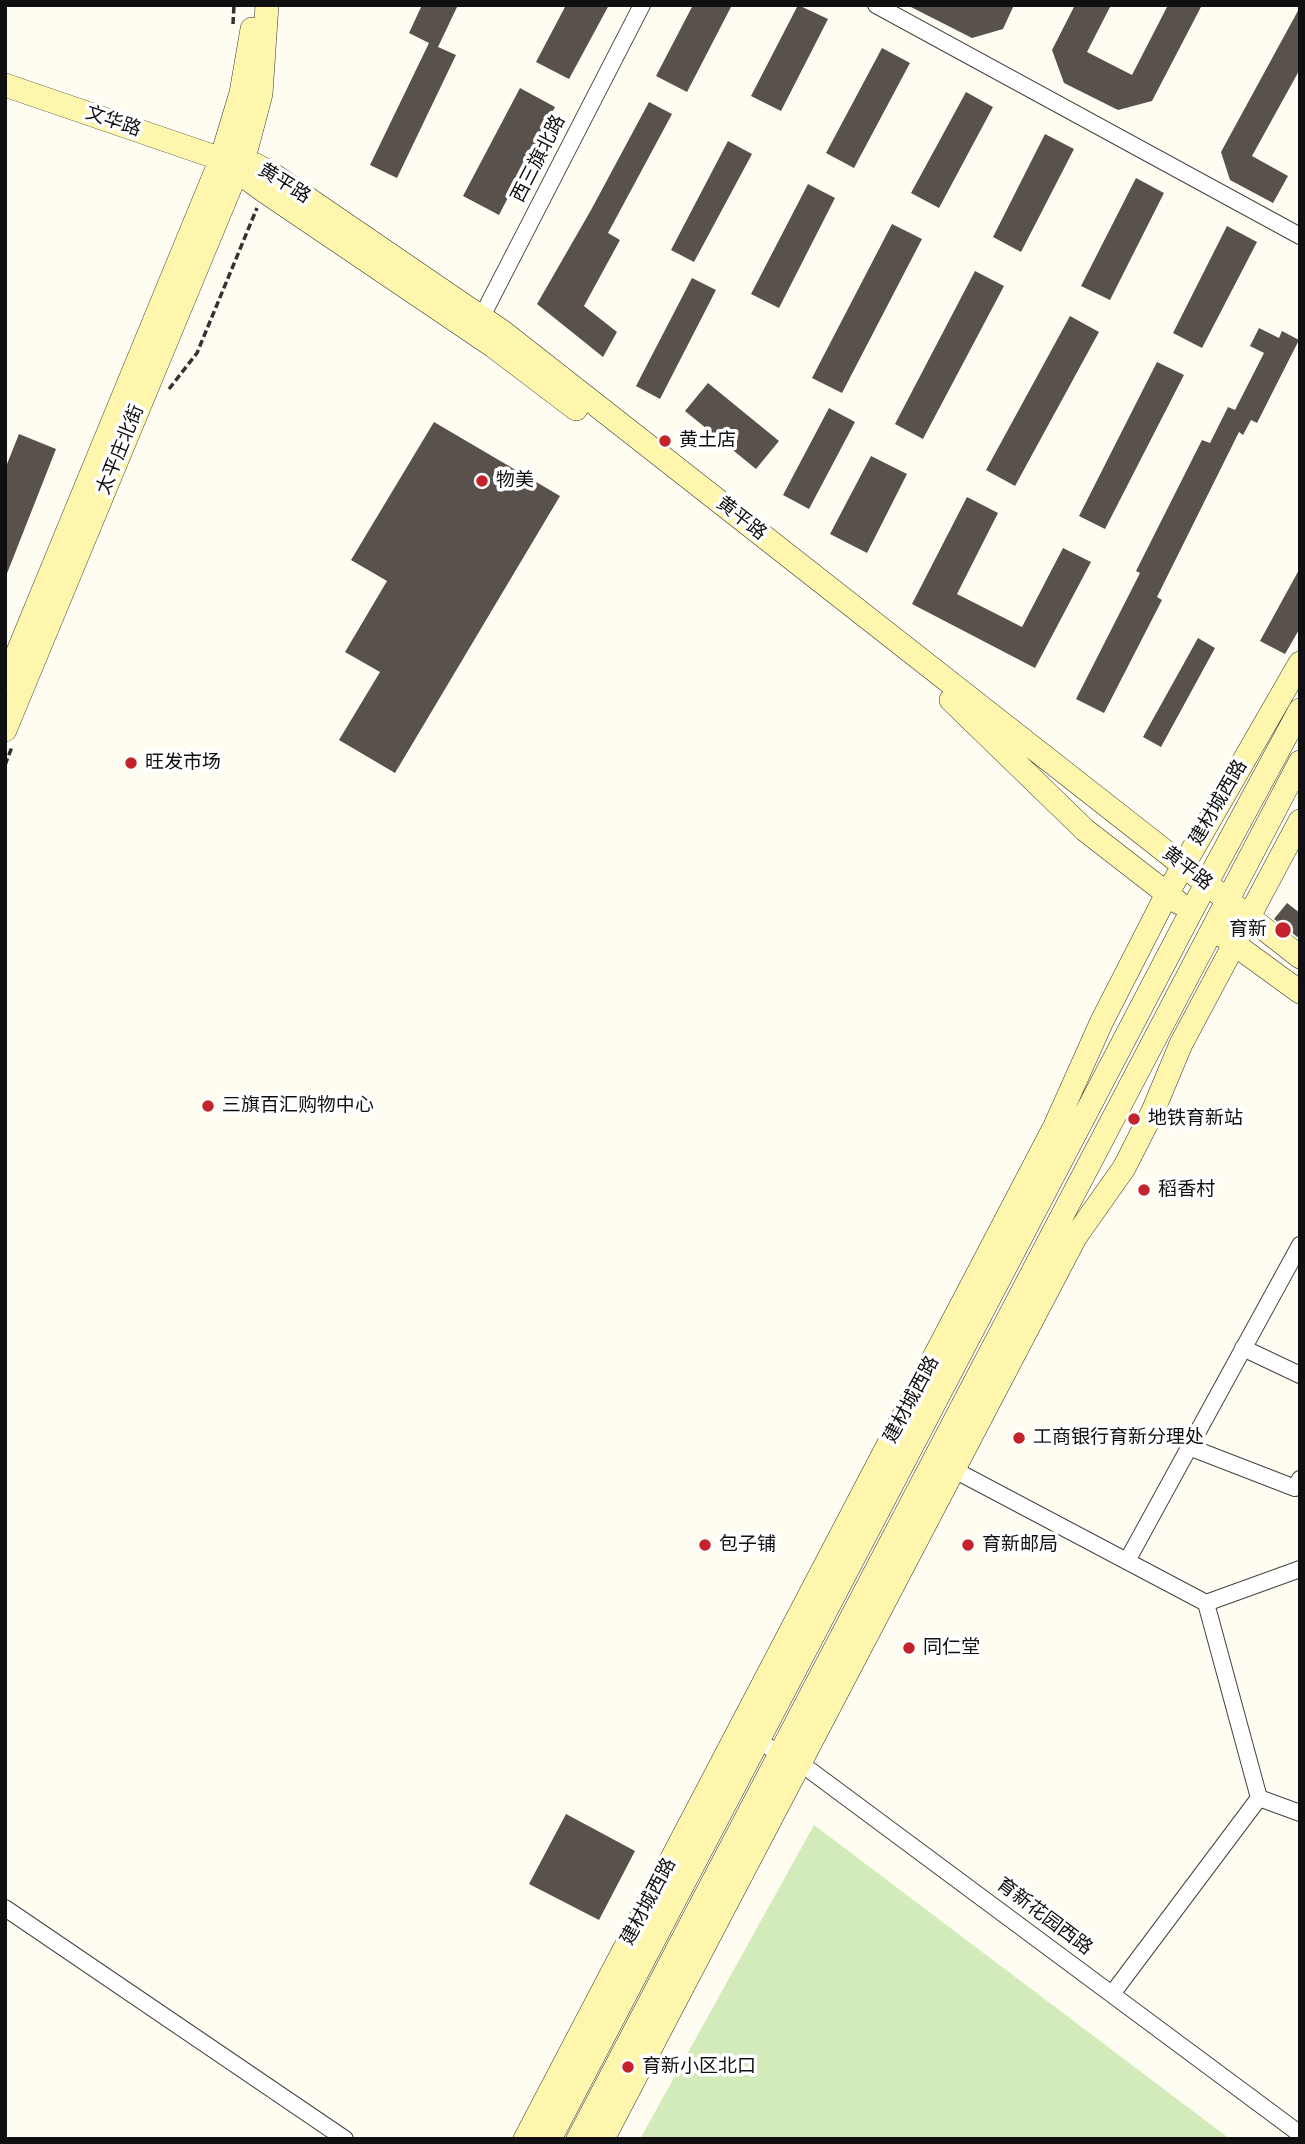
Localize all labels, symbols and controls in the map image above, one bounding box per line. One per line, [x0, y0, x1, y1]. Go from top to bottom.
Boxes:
street label: 文华路 [82, 102, 144, 142]
street label: 西三旗北路 [507, 112, 571, 206]
street label: 黄平路 [254, 159, 314, 209]
street label: 太平庄北街 [93, 402, 149, 498]
place label: 黄土店 [679, 430, 736, 452]
marker: 黄土店 [657, 433, 673, 449]
place label: 物美 [496, 470, 534, 492]
marker: 物美 [474, 473, 490, 489]
street label: 黄平路 [712, 492, 770, 546]
place label: 旺发市场 [145, 752, 221, 774]
marker: 旺发市场 [123, 755, 139, 771]
street label: 建材城西路 [1185, 756, 1253, 850]
street label: 黄平路 [1158, 842, 1216, 896]
place label: 育新 [1229, 919, 1267, 941]
marker: 育新 [1273, 920, 1293, 940]
place label: 三旗百汇购物中心 [222, 1095, 374, 1117]
marker: 三旗百汇购物中心 [200, 1098, 216, 1114]
place label: 地铁育新站 [1148, 1108, 1243, 1130]
marker: 地铁育新站 [1126, 1111, 1142, 1127]
place label: 稻香村 [1158, 1179, 1215, 1201]
marker: 稻香村 [1136, 1182, 1152, 1198]
street label: 建材城西路 [880, 1353, 944, 1447]
place label: 工商银行育新分理处 [1033, 1427, 1204, 1449]
marker: 工商银行育新分理处 [1011, 1430, 1027, 1446]
place label: 包子铺 [719, 1534, 776, 1556]
place label: 育新邮局 [982, 1534, 1058, 1556]
marker: 包子铺 [697, 1537, 713, 1553]
marker: 育新邮局 [960, 1537, 976, 1553]
place label: 同仁堂 [923, 1637, 980, 1659]
marker: 同仁堂 [901, 1640, 917, 1656]
street label: 建材城西路 [617, 1855, 681, 1949]
street label: 育新花园西路 [992, 1874, 1096, 1960]
place label: 育新小区北口 [642, 2056, 756, 2078]
marker: 育新小区北口 [620, 2059, 636, 2075]

